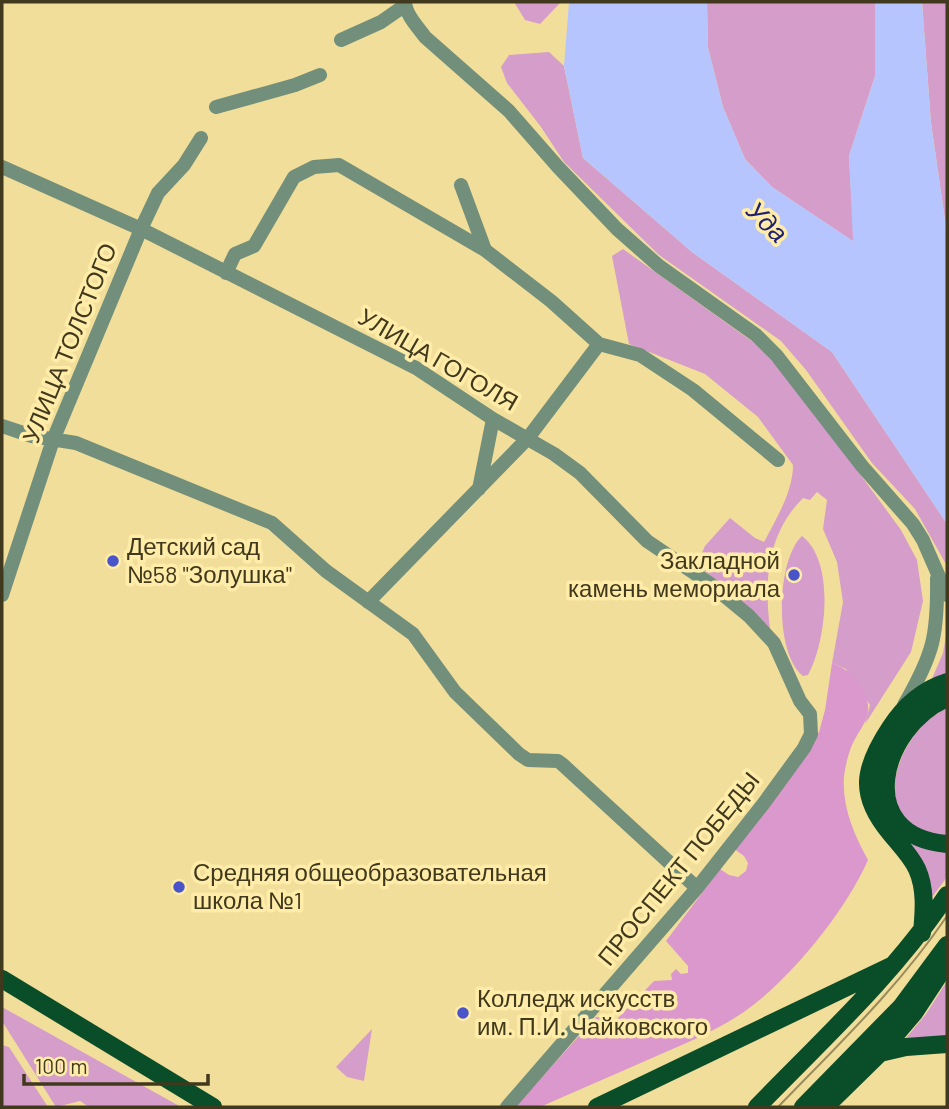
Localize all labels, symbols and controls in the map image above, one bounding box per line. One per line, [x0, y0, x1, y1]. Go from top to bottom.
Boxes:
water label: Уда [740, 193, 795, 248]
street label: УЛИЦА ТОЛСТОГО [15, 238, 122, 447]
street label: УЛИЦА ГОГОЛЯ [354, 301, 524, 416]
place label: Детский сад №58 "Золушка" [127, 531, 292, 588]
place label: Закладной камень мемориала [568, 545, 781, 602]
marker: Детский сад №58 "Золушка" [105, 553, 121, 569]
marker: Закладной камень мемориала [786, 567, 802, 583]
street label: ПРОСПЕКТ ПОБЕДЫ [591, 765, 765, 971]
place label: Средняя общеобразовательная школа №1 [193, 857, 547, 914]
marker: Средняя общеобразовательная школа №1 [171, 879, 187, 895]
place label: Колледж искусств им. П.И. Чайковского [477, 983, 708, 1040]
marker: Колледж искусств им. П.И. Чайковского [455, 1005, 471, 1021]
scale bar [24, 1042, 208, 1086]
text: 100 m [35, 1053, 88, 1078]

